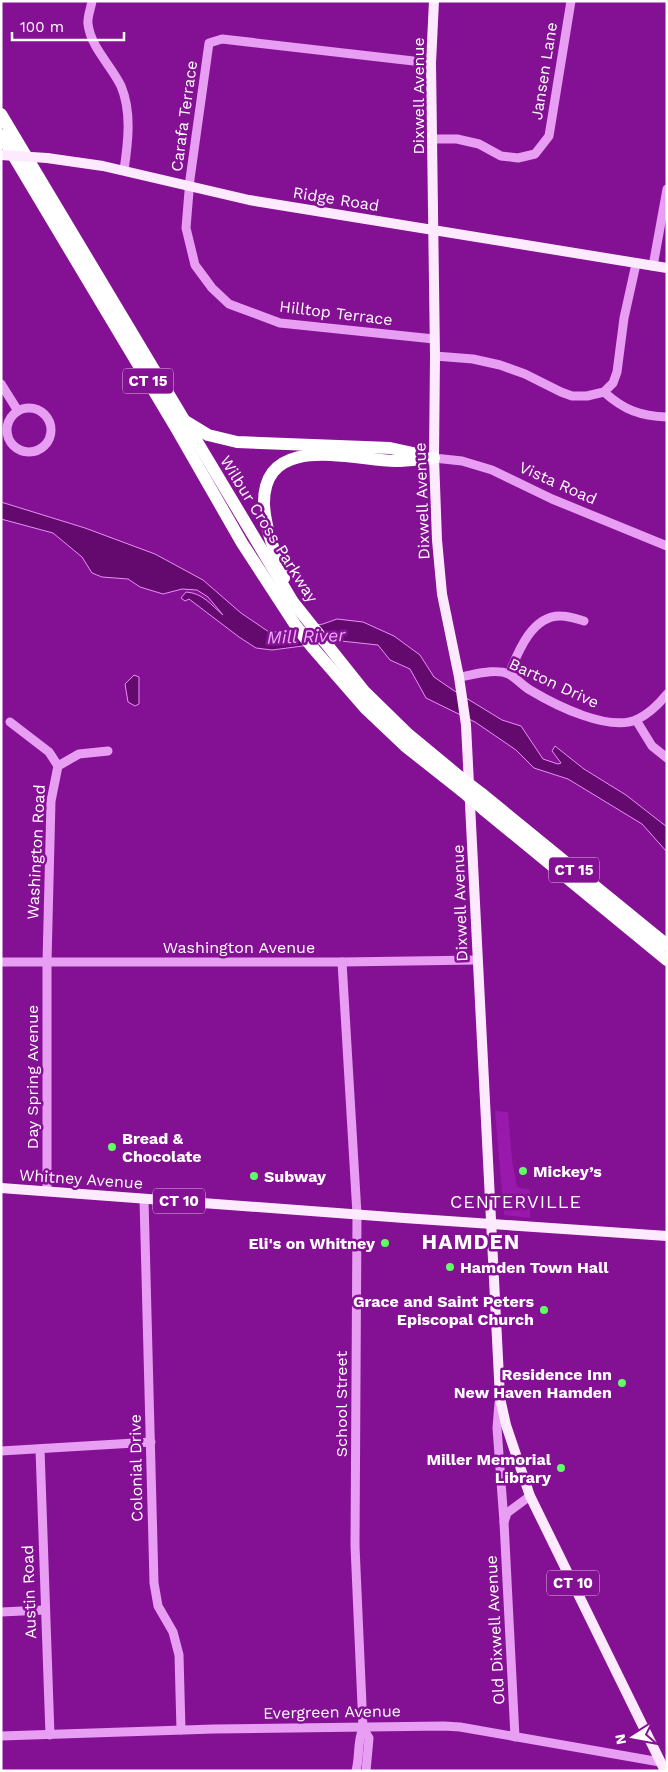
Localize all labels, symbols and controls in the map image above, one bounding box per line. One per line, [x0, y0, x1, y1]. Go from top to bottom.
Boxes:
scale bar [12, 10, 125, 42]
text: 100 m [20, 18, 64, 36]
street label: Jansen Lane [527, 21, 561, 121]
street label: Dixwell Avenue [409, 37, 428, 155]
street label: Carafa Terrace [167, 59, 201, 173]
street label: Ridge Road [291, 183, 381, 215]
street label: Hilltop Terrace [278, 297, 394, 329]
road number: CT 15 [123, 368, 173, 394]
street label: Dixwell Avenue [410, 442, 434, 560]
street label: Wilbur Cross Parkway [216, 452, 322, 607]
street label: Vista Road [516, 457, 600, 509]
water label: Mill River [266, 624, 347, 648]
street label: Barton Drive [506, 654, 602, 712]
street label: Washington Road [23, 784, 49, 920]
street label: Dixwell Avenue [448, 844, 472, 962]
road number: CT 15 [549, 858, 599, 882]
street label: Washington Avenue [163, 938, 315, 957]
street label: Day Spring Avenue [23, 1005, 42, 1149]
place label: Bread & Chocolate [122, 1129, 202, 1166]
marker: Bread & Chocolate [106, 1141, 118, 1153]
place label: Mickey’s [533, 1162, 602, 1181]
street label: Whitney Avenue [18, 1165, 144, 1193]
marker: Mickey’s [517, 1165, 529, 1177]
place label: Subway [264, 1167, 327, 1186]
marker: Subway [248, 1170, 260, 1182]
road number: CT 10 [153, 1188, 205, 1214]
district label: CENTERVILLE [450, 1191, 582, 1212]
district label: HAMDEN [422, 1229, 520, 1254]
place label: Eli's on Whitney [249, 1234, 376, 1253]
marker: Eli's on Whitney [379, 1237, 391, 1249]
place label: Hamden Town Hall [460, 1258, 609, 1277]
marker: Hamden Town Hall [444, 1261, 456, 1273]
place label: Grace and Saint Peters Episcopal Church [353, 1292, 534, 1329]
marker: Grace and Saint Peters Episcopal Church [538, 1304, 550, 1316]
street label: School Street [332, 1351, 351, 1457]
place label: Residence Inn New Haven Hamden [454, 1365, 612, 1402]
marker: Residence Inn New Haven Hamden [616, 1377, 628, 1389]
street label: Colonial Drive [126, 1414, 146, 1522]
place label: Miller Memorial Library [426, 1450, 552, 1487]
marker: Miller Memorial Library [555, 1462, 567, 1474]
street label: Austin Road [18, 1545, 40, 1639]
street label: Old Dixwell Avenue [482, 1555, 508, 1705]
road number: CT 10 [547, 1570, 599, 1596]
street label: Evergreen Avenue [263, 1701, 401, 1723]
north arrow [608, 1712, 658, 1762]
text: N [611, 1733, 629, 1746]

